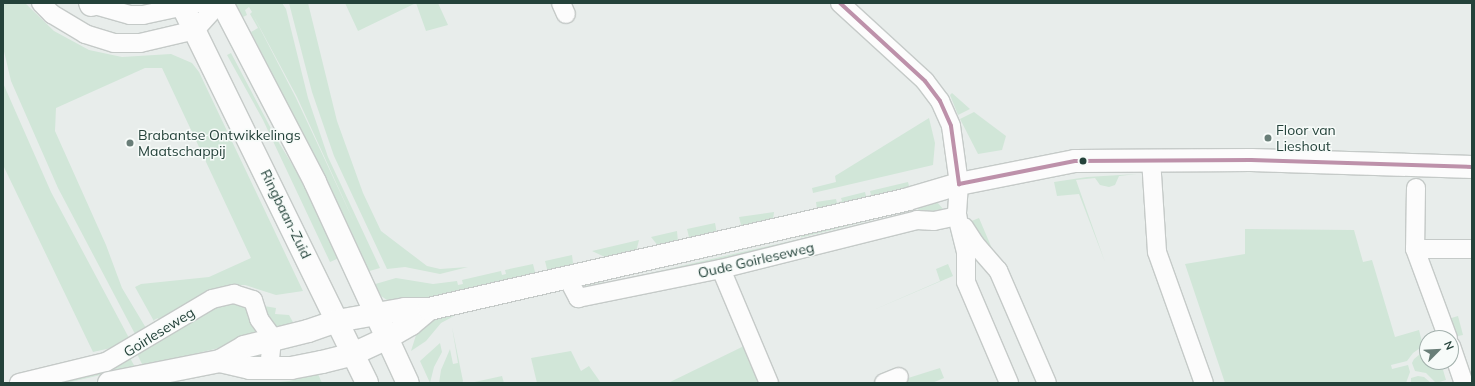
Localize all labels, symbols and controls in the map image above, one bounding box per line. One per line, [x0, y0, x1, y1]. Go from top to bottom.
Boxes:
place label: Floor van Lieshout [1276, 122, 1336, 154]
place label: Brabantse Ontwikkelings Maatschappij [138, 127, 301, 160]
marker: Floor van Lieshout [1263, 133, 1273, 143]
marker: Brabantse Ontwikkelings Maatschappij [125, 138, 135, 148]
unlabelled marker [1078, 156, 1088, 166]
street label: Ringbaan-Zuid [257, 167, 315, 261]
street label: Oude Goirleseweg [696, 238, 816, 282]
street label: Goirleseweg [121, 304, 197, 360]
north arrow [1419, 330, 1459, 370]
text: N [1441, 339, 1457, 352]

